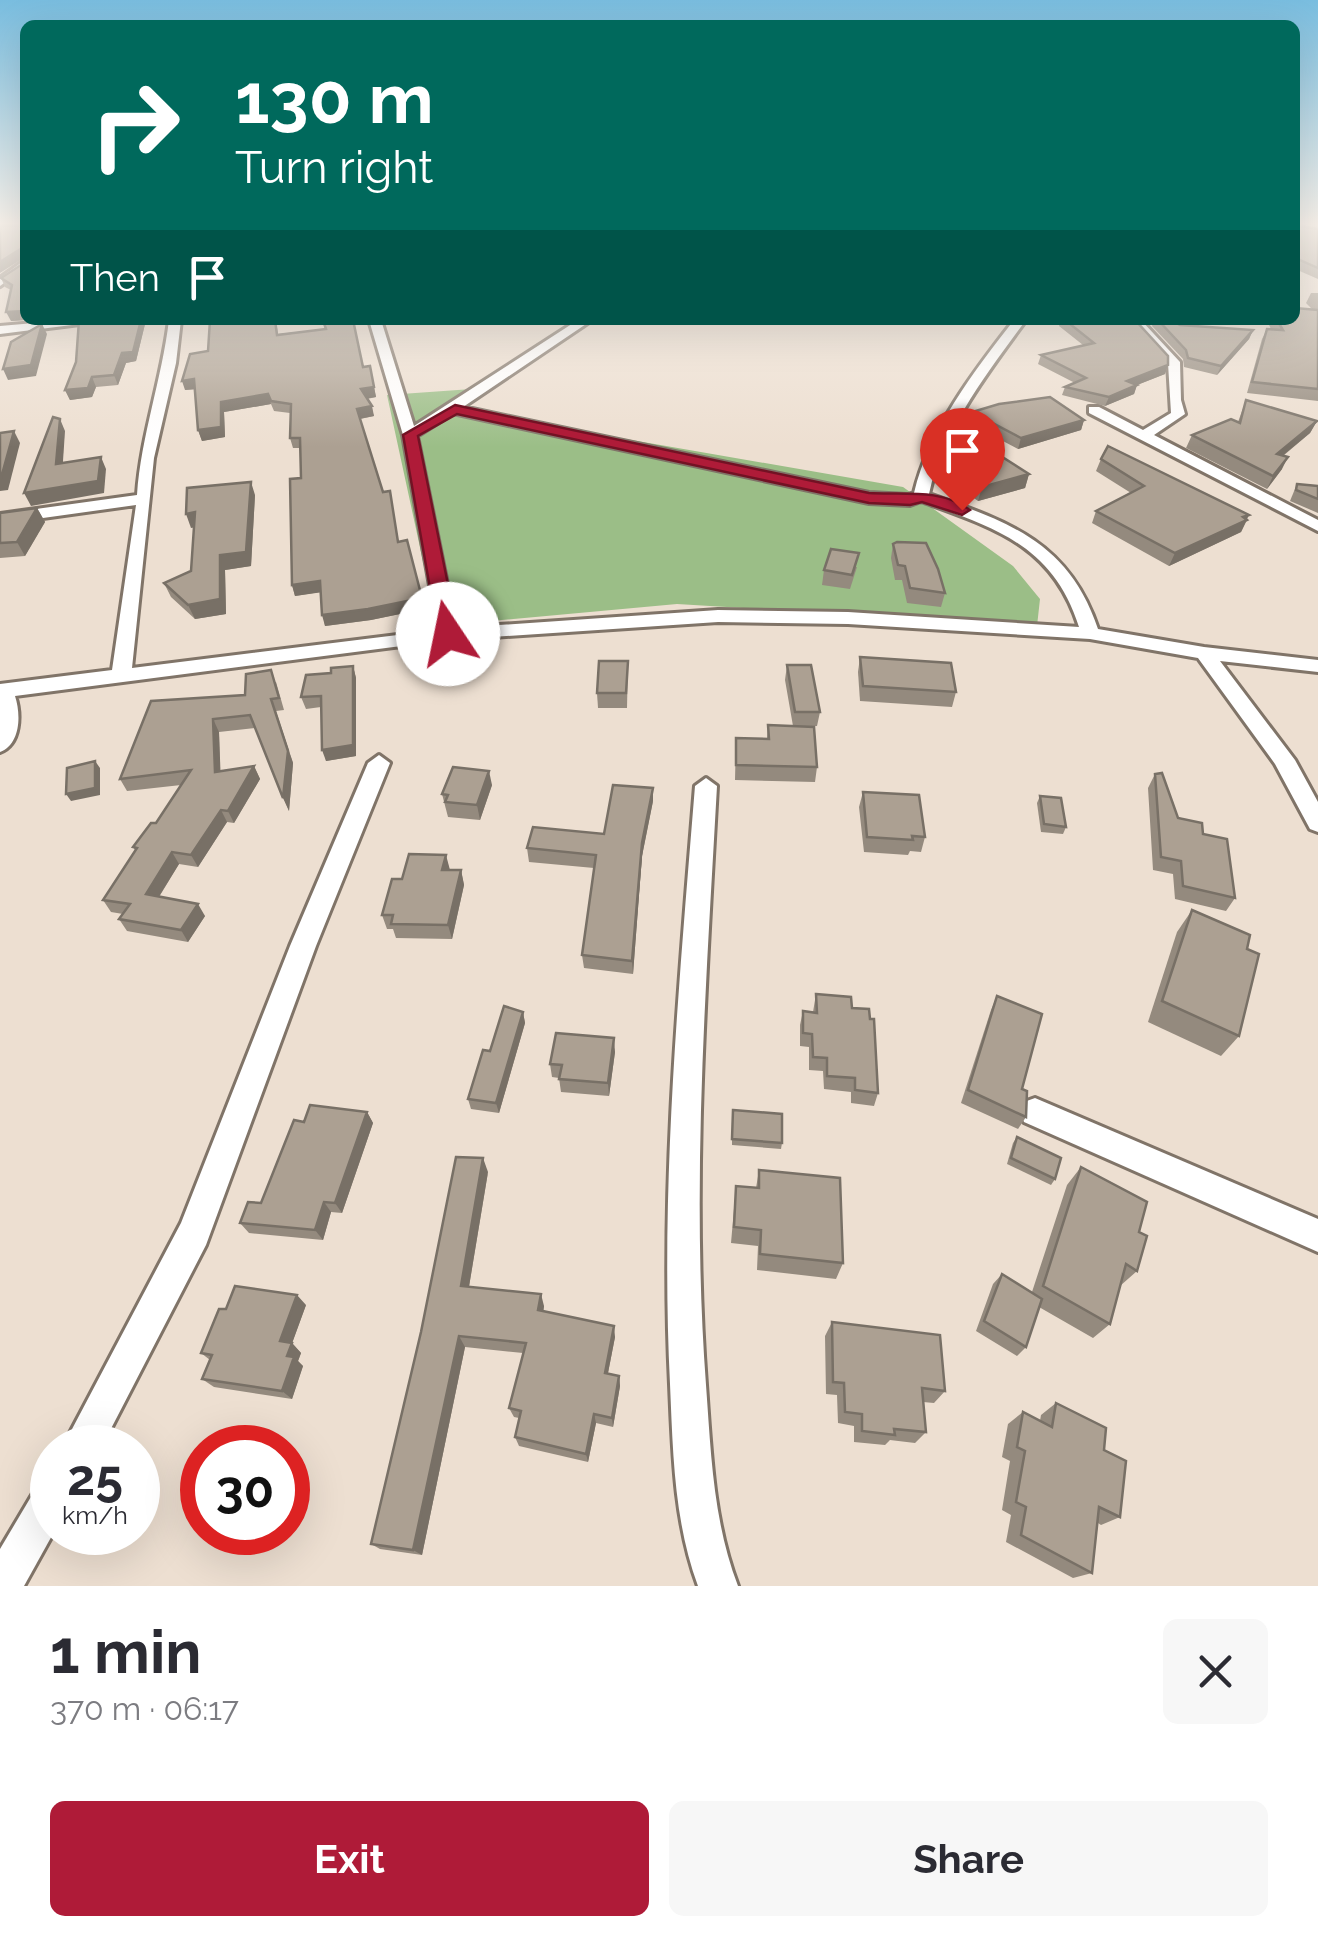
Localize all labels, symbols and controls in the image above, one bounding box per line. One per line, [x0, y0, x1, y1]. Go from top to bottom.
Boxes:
text: 130 m [235, 57, 434, 139]
icon: right [70, 60, 200, 190]
text: Turn right [235, 141, 433, 194]
icon: arrive [180, 250, 235, 305]
text: Then [70, 255, 160, 300]
pin [920, 408, 1005, 511]
icon: arrive [935, 423, 990, 478]
position arrow [396, 582, 500, 686]
speed limit sign: 30 [180, 1425, 310, 1555]
text: 25 [67, 1448, 123, 1507]
text: km/h [62, 1500, 128, 1530]
text: 1 min [50, 1617, 201, 1687]
button: close [1163, 1619, 1268, 1724]
text: 370 m · 06:17 [50, 1690, 239, 1727]
button: Exit [50, 1801, 649, 1916]
button: Share [669, 1801, 1268, 1916]

